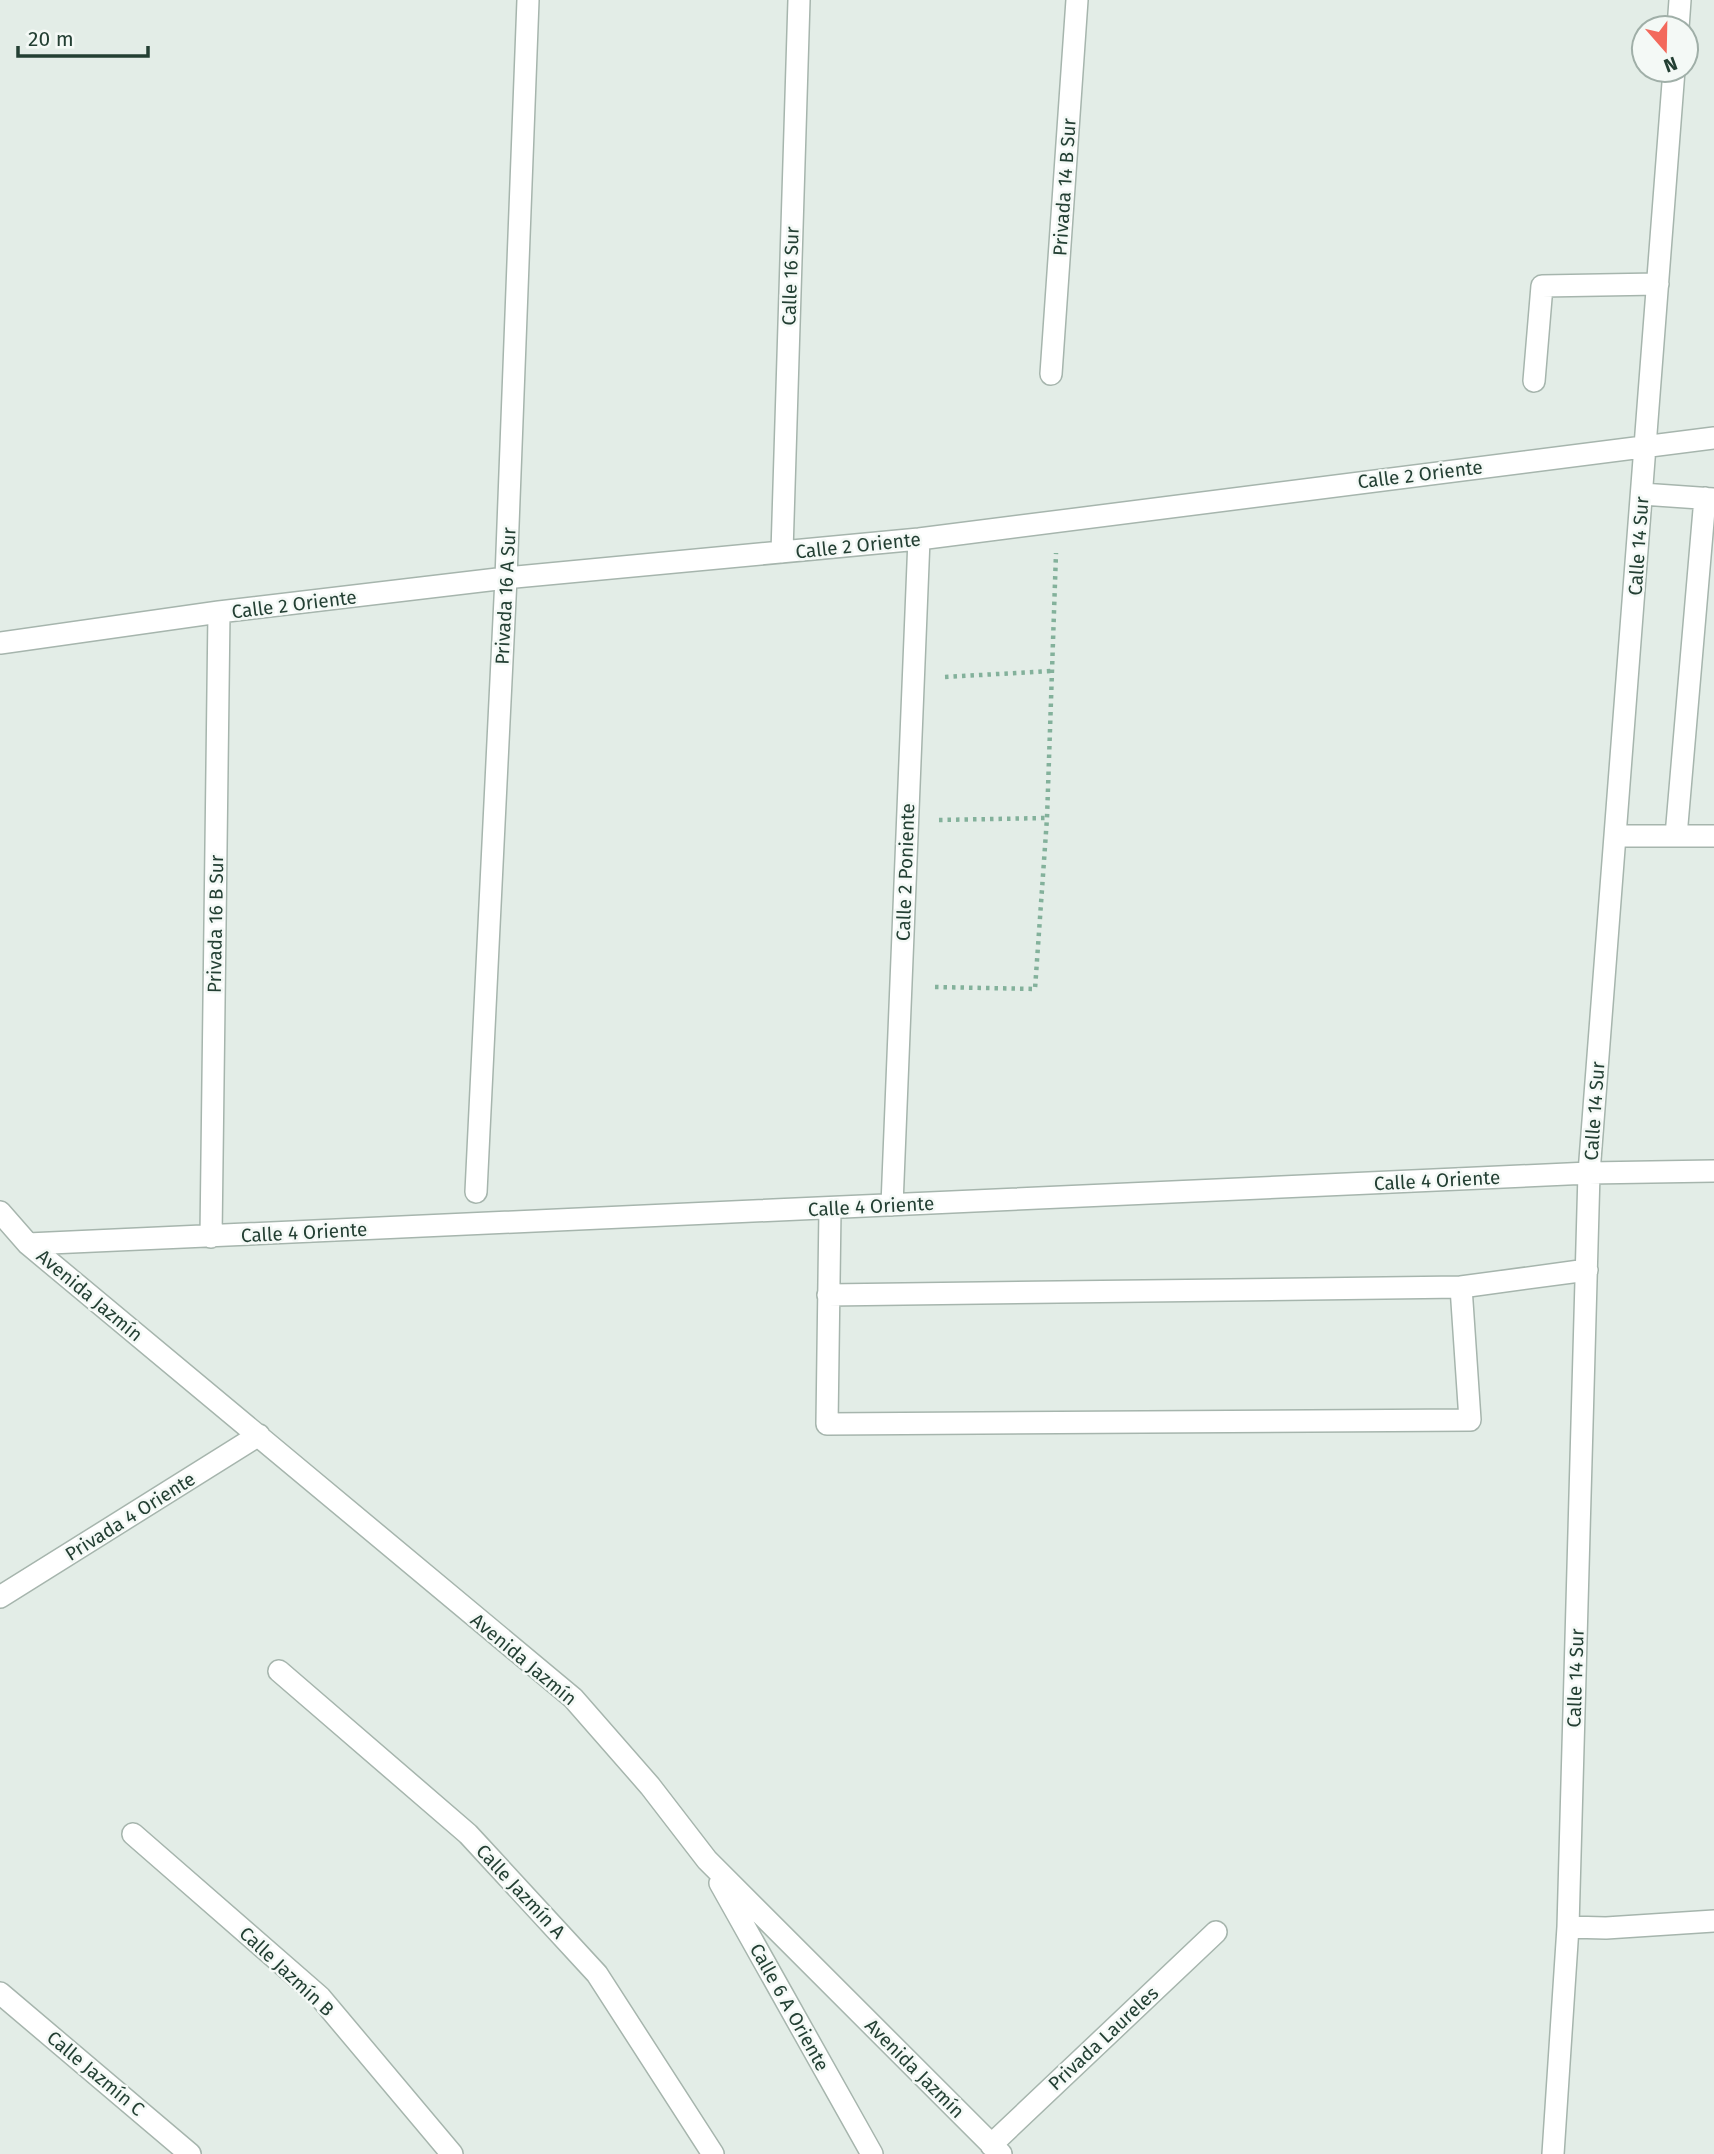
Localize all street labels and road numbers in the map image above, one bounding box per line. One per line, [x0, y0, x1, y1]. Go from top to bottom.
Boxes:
street label: Privada 14 B Sur [1048, 117, 1081, 257]
street label: Calle 16 Sur [777, 225, 804, 326]
street label: Calle 2 Oriente [1356, 455, 1484, 494]
street label: Calle 14 Sur [1624, 495, 1653, 596]
street label: Privada 16 A Sur [490, 526, 521, 665]
street label: Calle 2 Oriente [794, 527, 922, 564]
street label: Calle 2 Oriente [230, 585, 358, 624]
street label: Calle 2 Poniente [892, 803, 919, 941]
street label: Privada 16 B Sur [203, 854, 228, 993]
street label: Calle 14 Sur [1580, 1060, 1609, 1161]
street label: Calle 4 Oriente [1373, 1166, 1501, 1195]
street label: Calle 4 Oriente [807, 1192, 935, 1221]
street label: Calle 4 Oriente [240, 1218, 368, 1247]
street label: Avenida Jazmín [32, 1244, 147, 1346]
street label: Privada 4 Oriente [61, 1467, 199, 1566]
street label: Avenida Jazmín [466, 1608, 581, 1710]
street label: Calle 14 Sur [1562, 1627, 1589, 1728]
street label: Calle Jazmín A [471, 1840, 570, 1943]
street label: Calle Jazmín B [235, 1922, 339, 2021]
street label: Calle 6 A Oriente [745, 1939, 834, 2075]
street label: Privada Laureles [1044, 1981, 1163, 2095]
street label: Avenida Jazmín [860, 2014, 969, 2123]
street label: Calle Jazmín C [42, 2026, 149, 2121]

